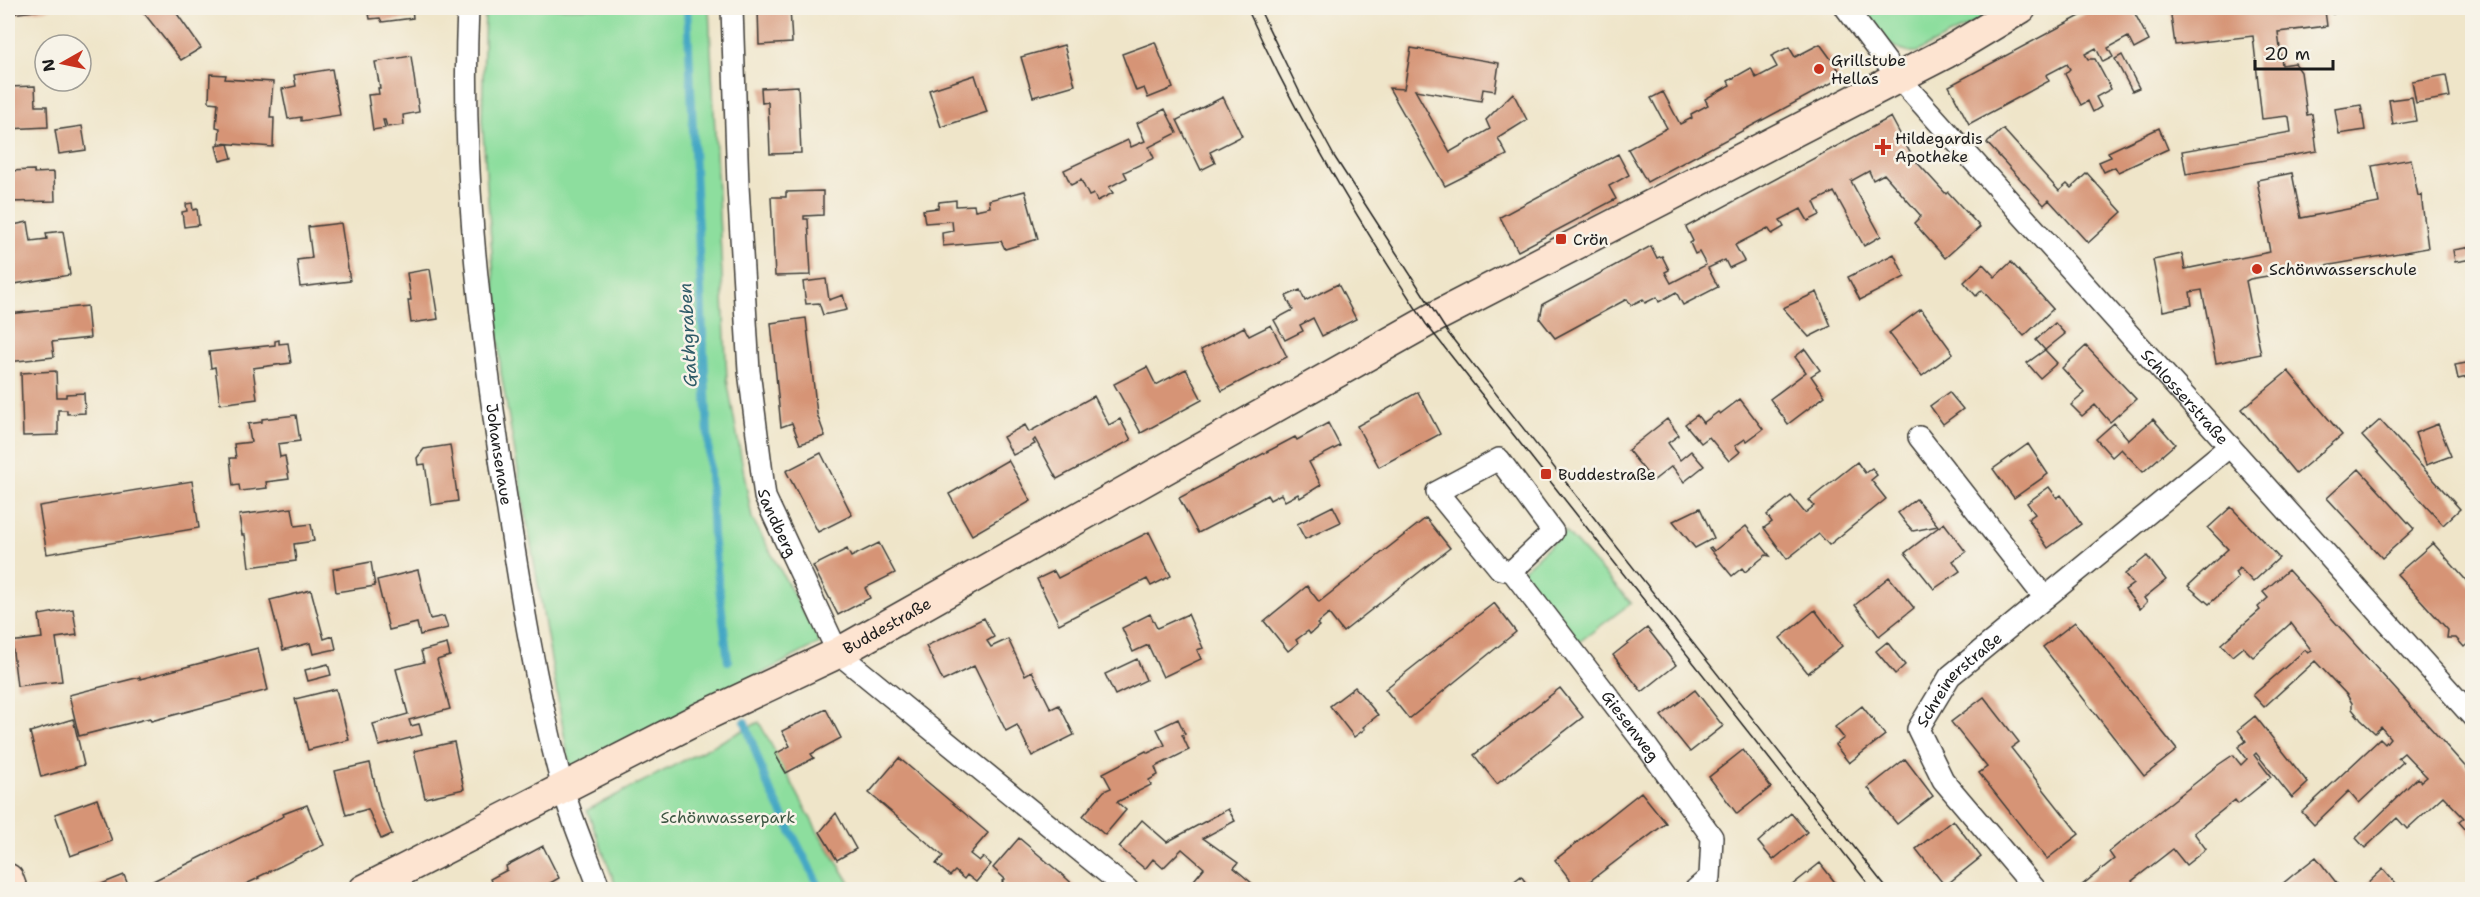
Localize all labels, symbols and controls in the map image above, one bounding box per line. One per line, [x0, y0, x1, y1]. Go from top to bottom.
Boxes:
north arrow [33, 33, 93, 93]
scale bar [2255, 33, 2333, 71]
text: 20 m [2264, 42, 2310, 66]
place label: Grillstube Hellas [1831, 50, 1906, 89]
text: N [37, 57, 60, 73]
marker: Grillstube Hellas [1812, 62, 1826, 76]
place label: Hildegardis Apotheke [1895, 128, 1983, 167]
marker: Hildegardis Apotheke [1876, 140, 1890, 154]
place label: Crön [1573, 229, 1609, 250]
marker: Crön [1554, 232, 1568, 246]
place label: Schönwasserschule [2269, 259, 2417, 280]
marker: Schönwasserschule [2250, 262, 2264, 276]
water label: Gathgraben [673, 282, 703, 388]
street label: Schlosserstraße [2137, 344, 2234, 449]
street label: Johansenaue [482, 402, 517, 507]
place label: Buddestraße [1558, 464, 1656, 485]
marker: Buddestraße [1539, 467, 1553, 481]
street label: Sandberg [754, 488, 802, 561]
street label: Buddestraße [839, 592, 935, 659]
street label: Schreinerstraße [1911, 627, 2006, 731]
street label: Giesenweg [1597, 686, 1664, 766]
park label: Schönwasserpark [660, 807, 796, 828]

